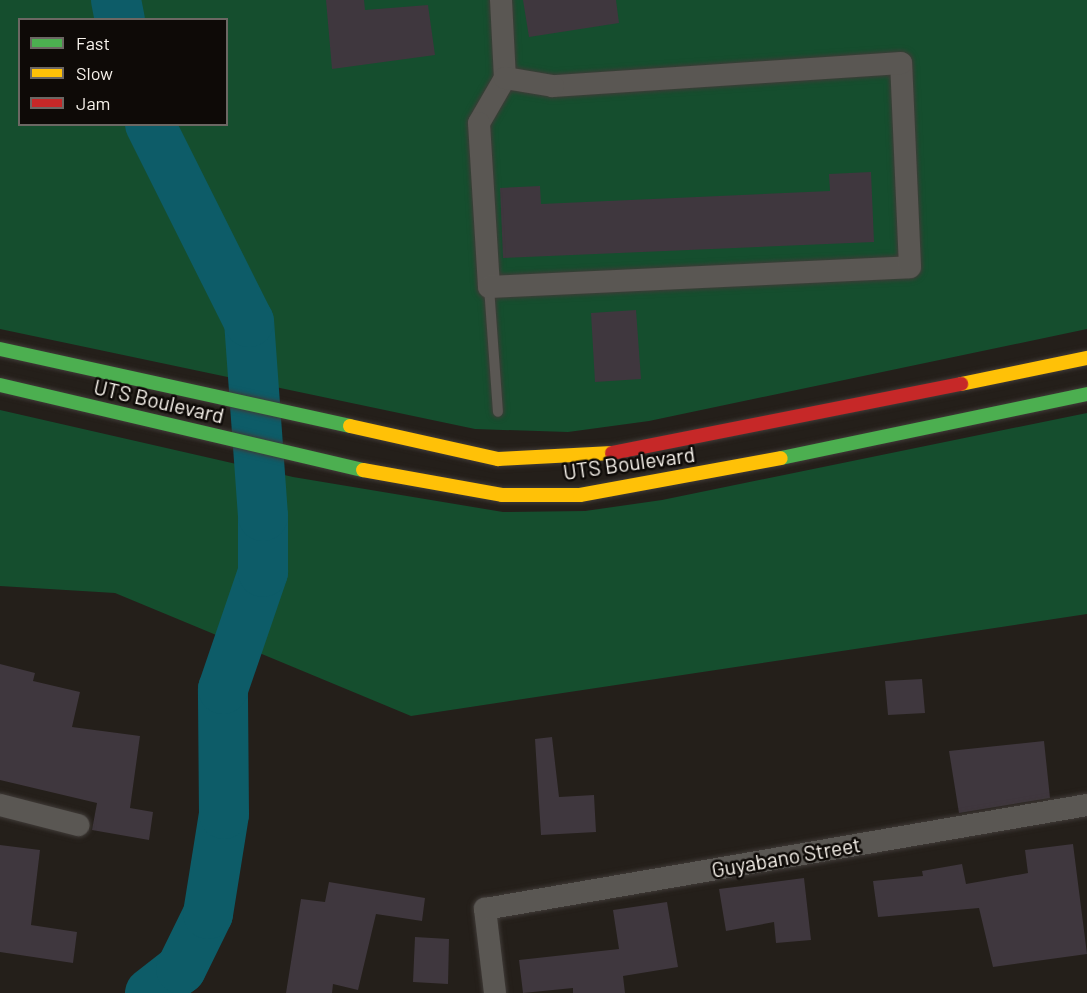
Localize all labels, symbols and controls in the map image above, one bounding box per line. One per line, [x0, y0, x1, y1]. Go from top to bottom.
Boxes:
legend [18, 18, 228, 126]
text: Fast [76, 32, 110, 54]
text: Slow [76, 62, 113, 84]
text: Jam [76, 92, 110, 114]
street label: UTS Boulevard [91, 374, 227, 428]
street label: UTS Boulevard [561, 441, 697, 485]
street label: Guyabano Street [710, 832, 862, 882]

